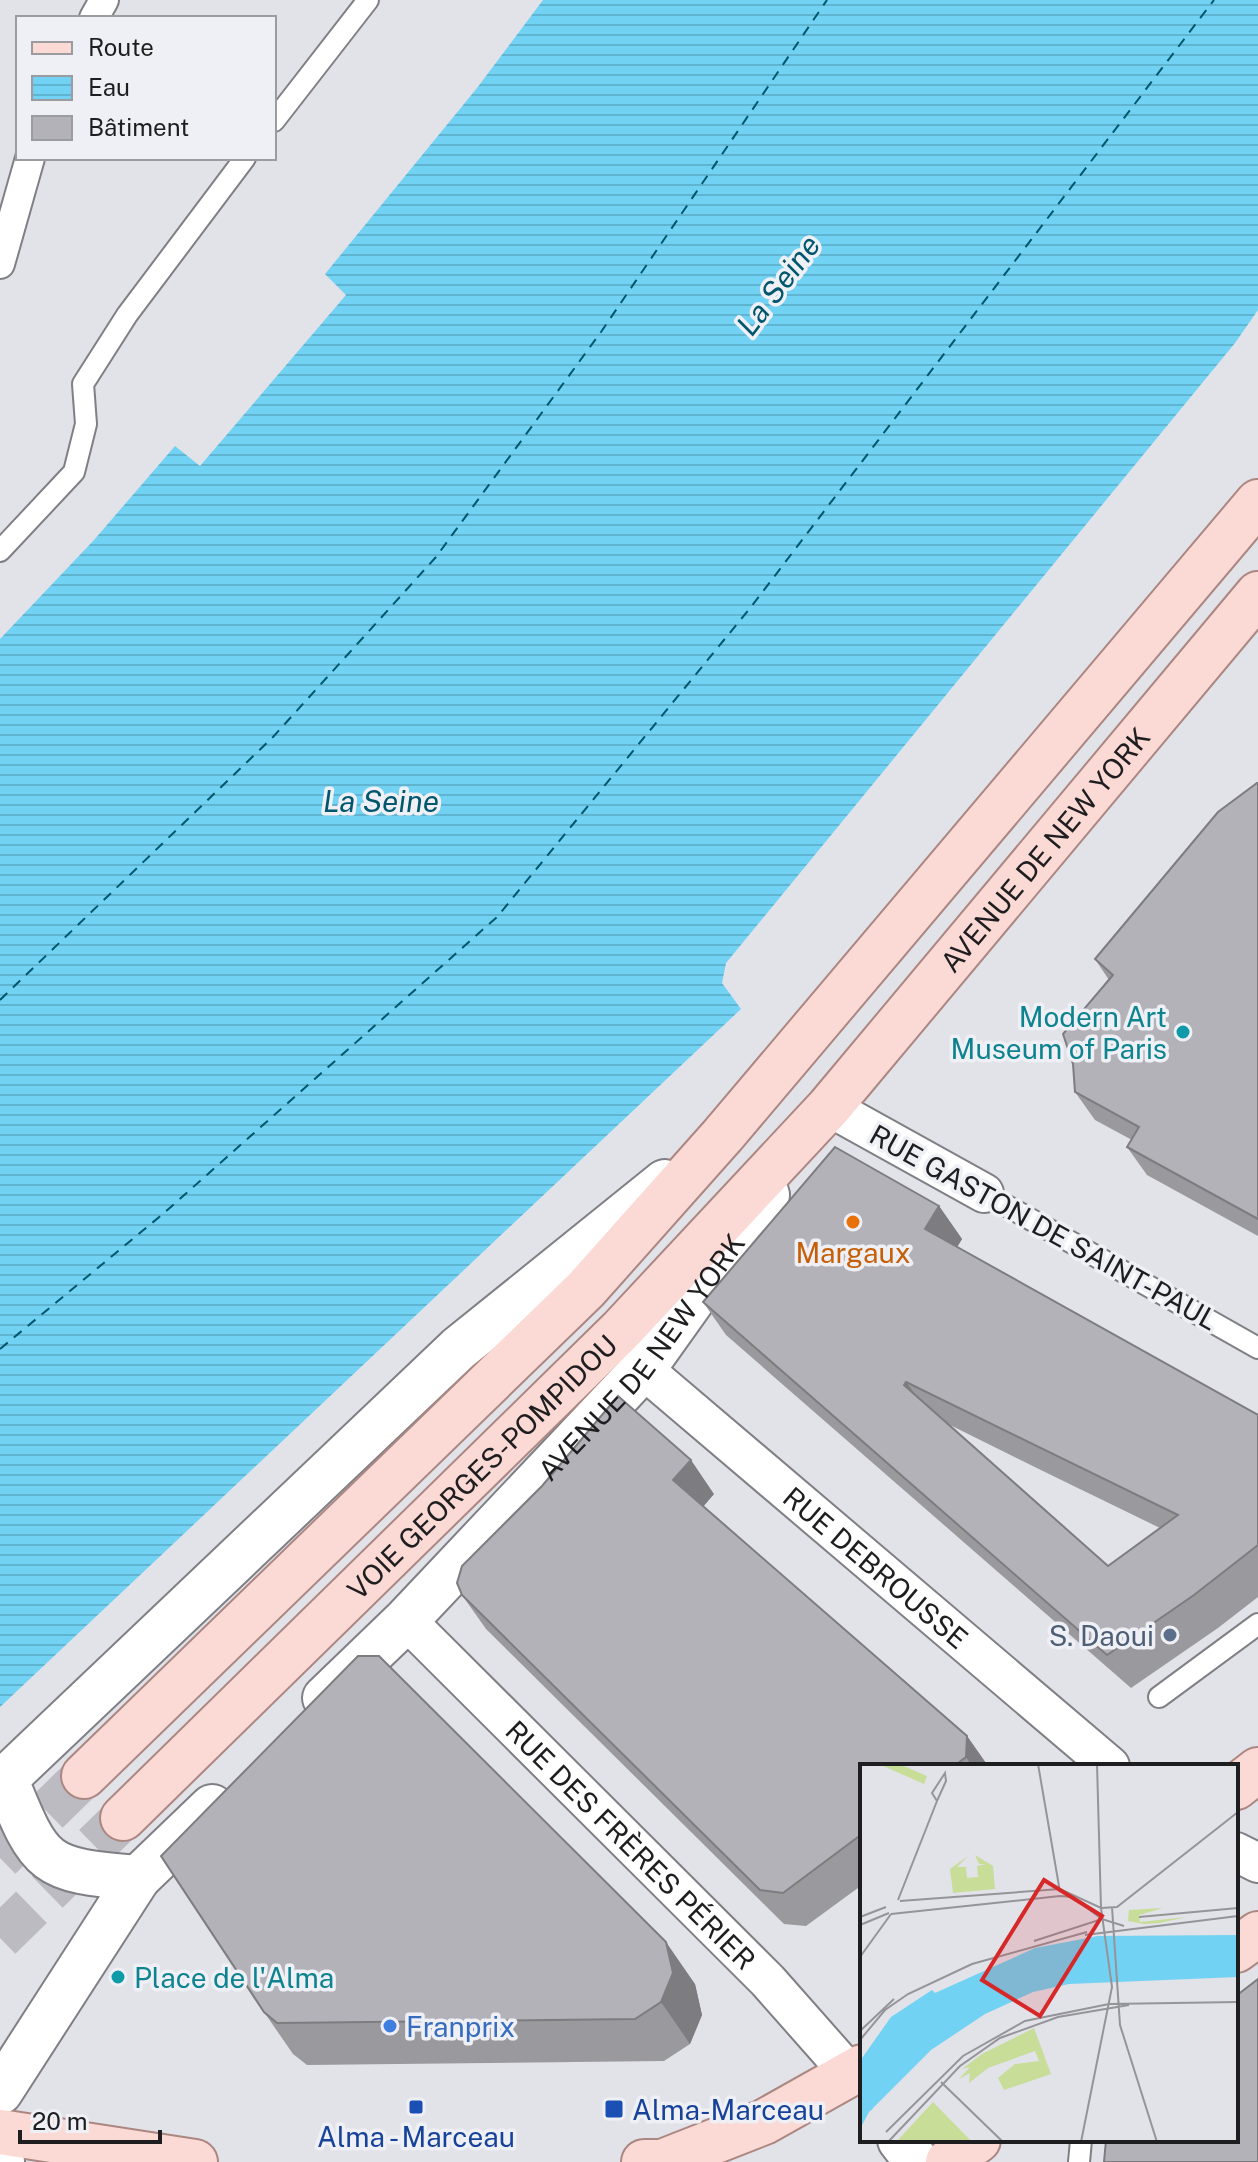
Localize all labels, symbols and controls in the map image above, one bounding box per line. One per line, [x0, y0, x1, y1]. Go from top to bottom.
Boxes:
legend [16, 16, 276, 160]
text: Route [88, 33, 154, 61]
text: Eau [88, 73, 130, 101]
text: Bâtiment [88, 113, 189, 141]
water label: La Seine [729, 228, 827, 342]
street label: AVENUE DE NEW YORK [933, 720, 1156, 978]
water label: La Seine [323, 783, 439, 819]
place label: Modern Art Museum of Paris [951, 1000, 1167, 1065]
marker: Modern Art Museum of Paris [1174, 1023, 1192, 1041]
street label: RUE GASTON DE SAINT-PAUL [864, 1117, 1224, 1337]
marker: Margaux [844, 1213, 862, 1231]
street label: AVENUE DE NEW YORK [531, 1227, 751, 1486]
place label: Margaux [795, 1236, 911, 1269]
street label: VOIE GEORGES-POMPIDOU [340, 1328, 623, 1606]
street label: RUE DEBROUSSE [777, 1480, 975, 1655]
place label: S. Daoui [1049, 1619, 1154, 1652]
marker: S. Daoui [1161, 1626, 1179, 1644]
street label: RUE DES FRÈRES PÉRIER [500, 1713, 763, 1976]
inset map [860, 1764, 1238, 2142]
place label: Place de l'Alma [134, 1961, 334, 1994]
marker: Place de l'Alma [109, 1968, 127, 1986]
place label: Franprix [406, 2010, 515, 2043]
marker: Franprix [381, 2017, 399, 2035]
place label: Alma-Marceau [632, 2093, 824, 2126]
scale bar [20, 2094, 160, 2144]
marker: Alma - Marceau [407, 2098, 425, 2116]
marker: Alma-Marceau [603, 2098, 625, 2120]
text: 20 m [32, 2107, 88, 2135]
place label: Alma - Marceau [317, 2120, 515, 2153]

